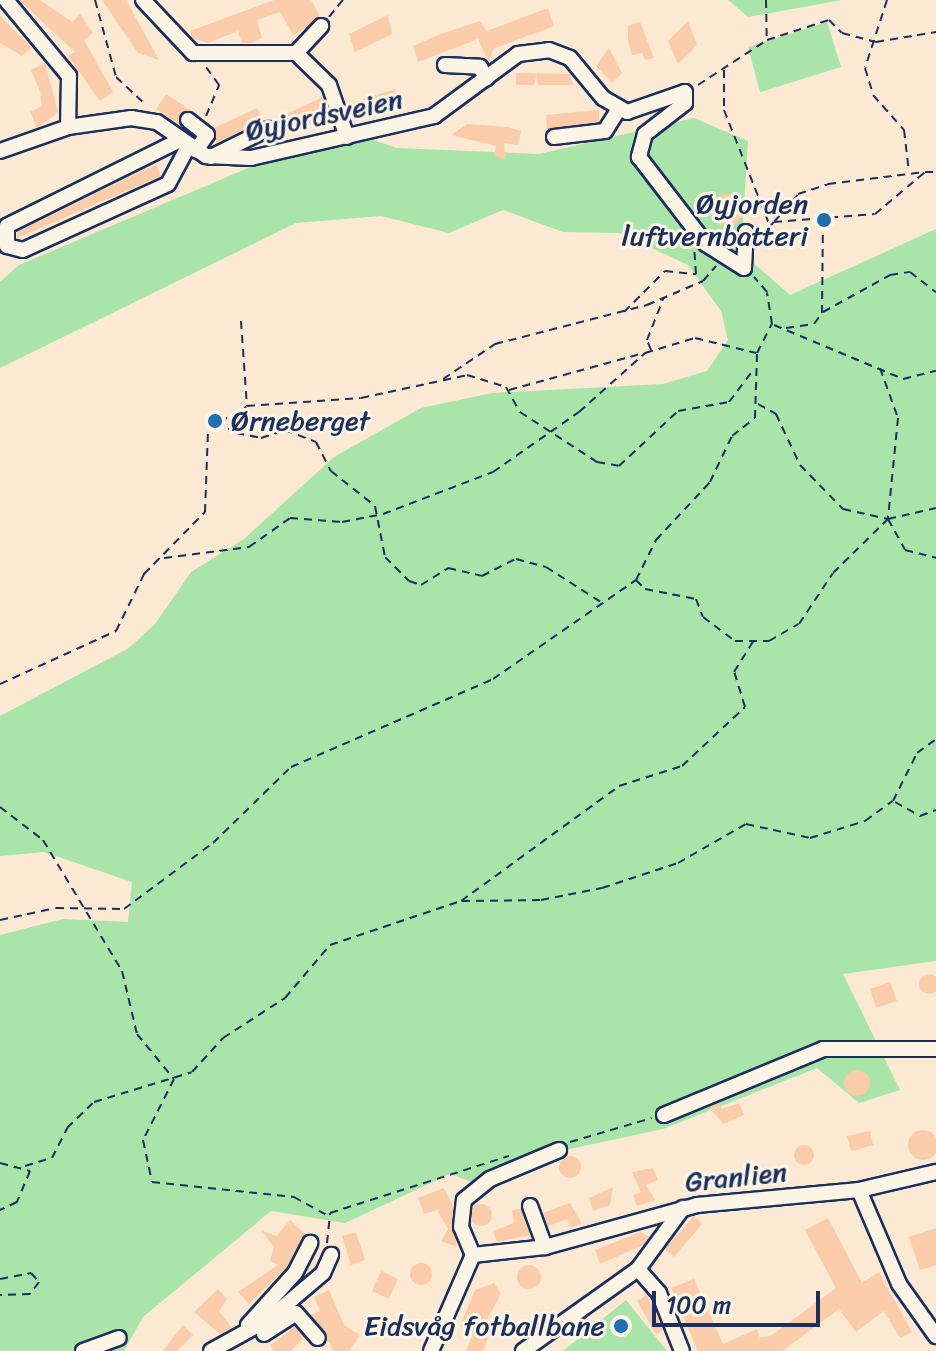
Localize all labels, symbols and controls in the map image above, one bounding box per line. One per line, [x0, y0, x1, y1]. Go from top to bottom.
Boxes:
street label: Øyjordsveien [242, 82, 406, 148]
place label: Øyjorden luftvernbatteri [622, 187, 808, 253]
marker: Øyjorden luftvernbatteri [815, 211, 833, 229]
place label: Ørneberget [231, 404, 370, 438]
marker: Ørneberget [206, 412, 224, 430]
street label: Granlien [683, 1155, 789, 1199]
scale bar [656, 1275, 824, 1325]
text: 100 m [666, 1284, 731, 1326]
place label: Eidsvåg fotballbane [363, 1309, 605, 1343]
marker: Eidsvåg fotballbane [612, 1317, 630, 1335]

